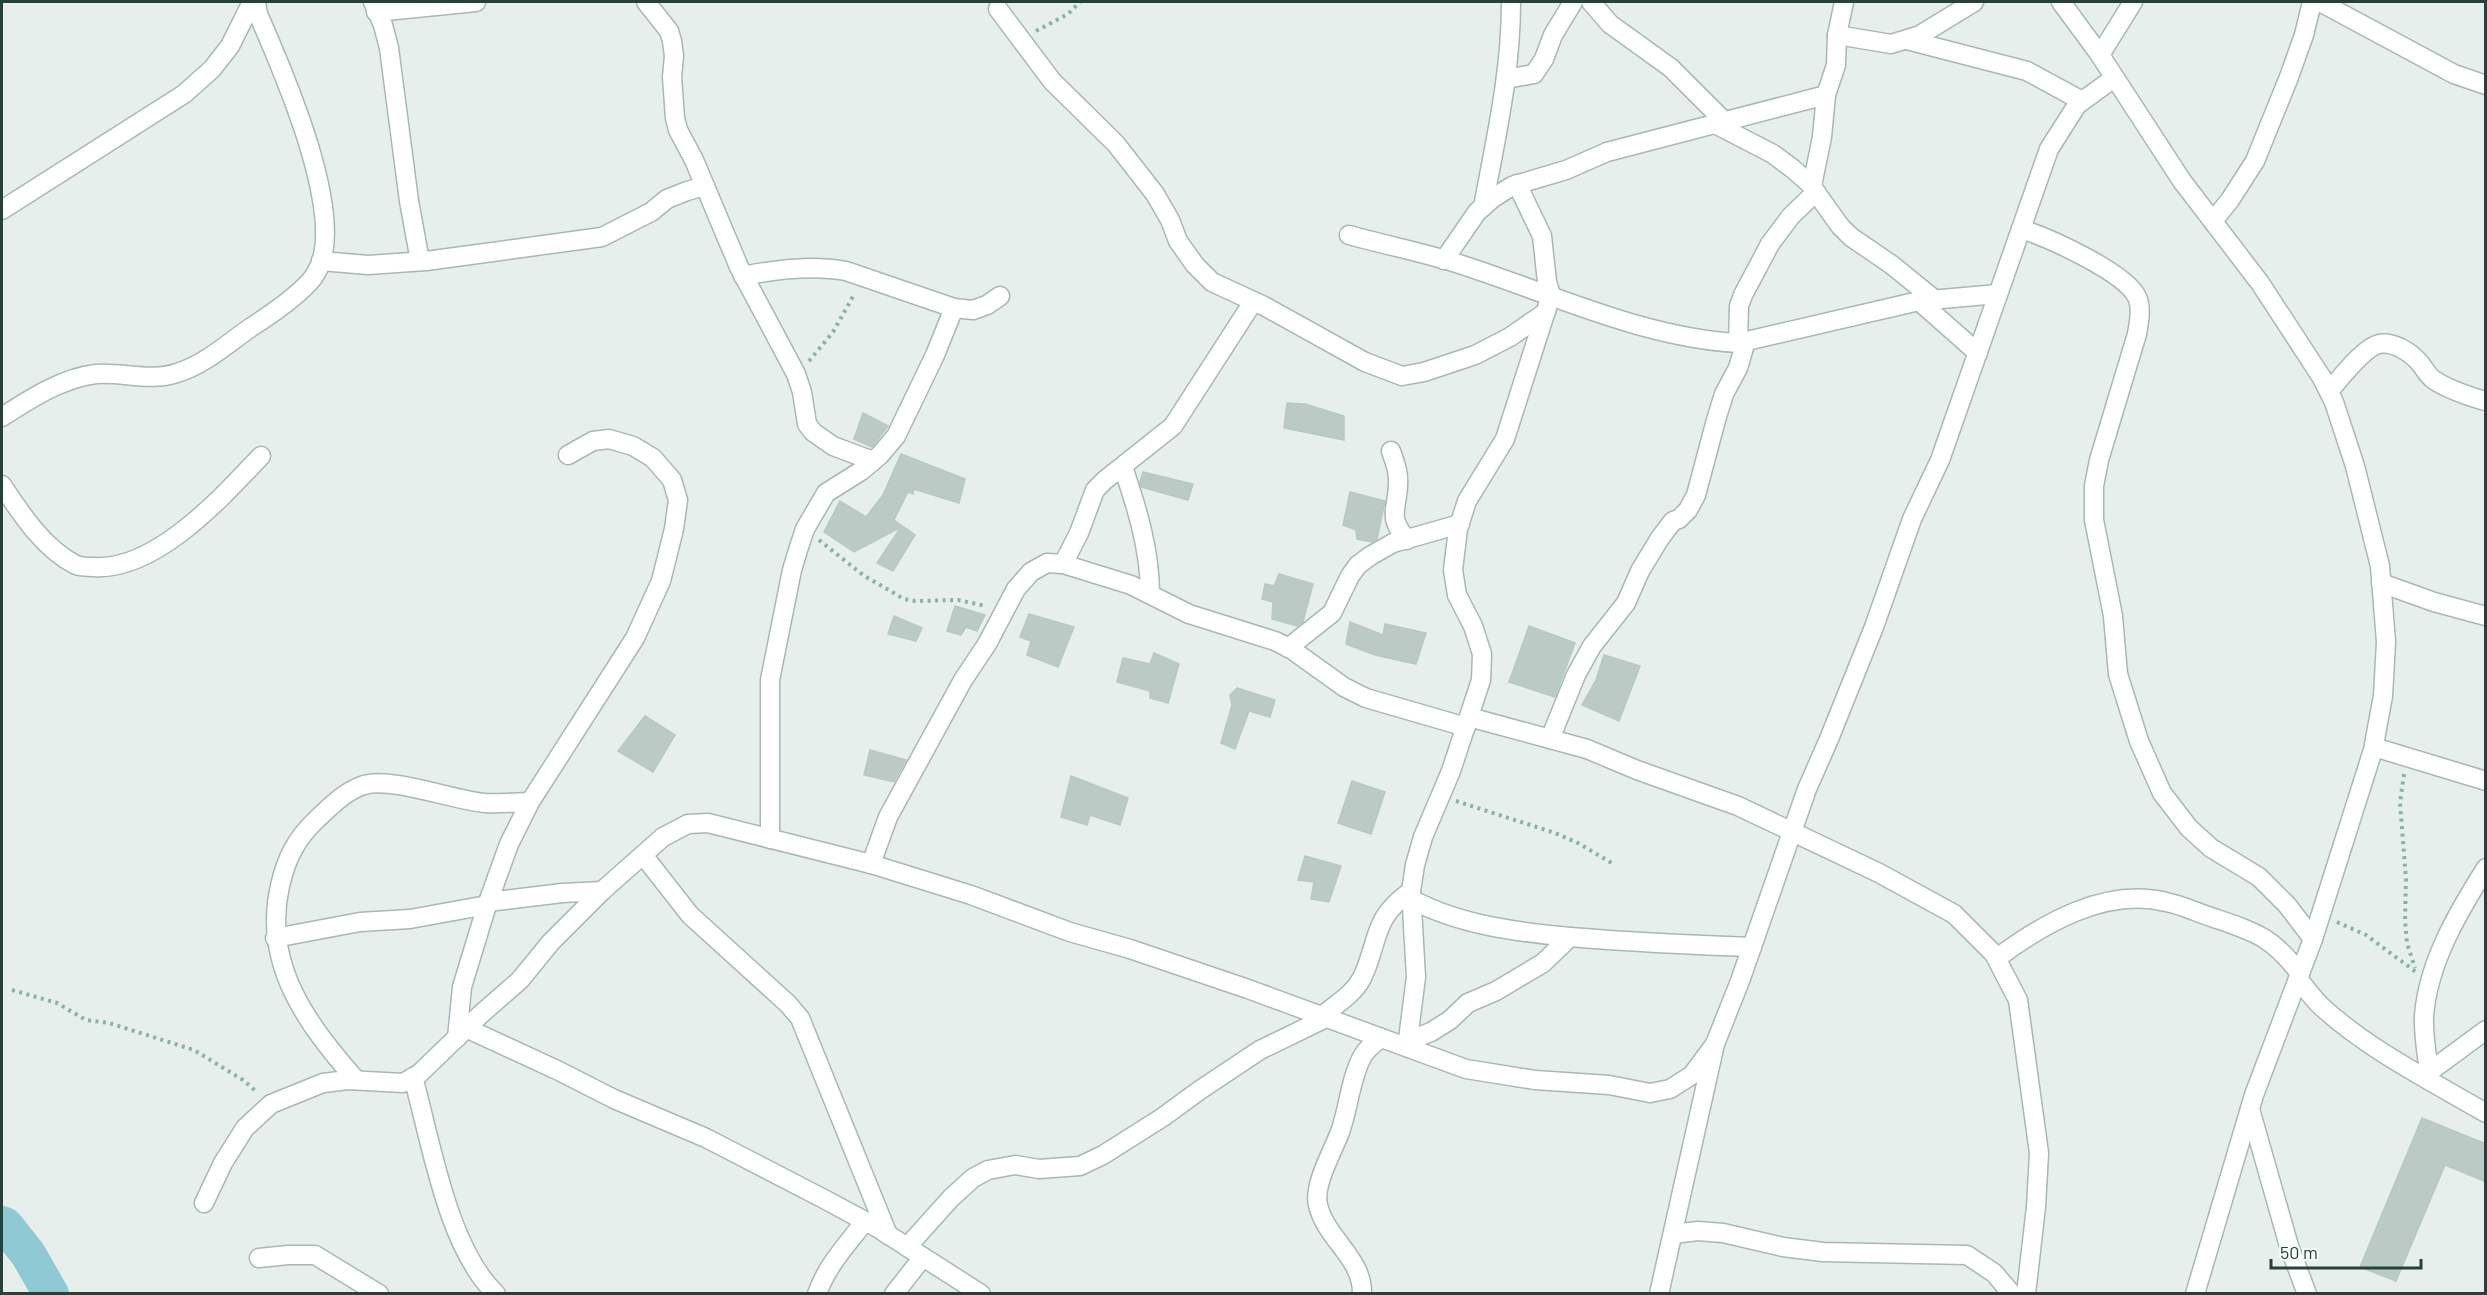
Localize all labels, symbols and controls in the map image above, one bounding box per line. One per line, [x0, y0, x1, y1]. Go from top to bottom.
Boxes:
scale bar [2271, 1232, 2421, 1270]
text: 50 m [2280, 1241, 2318, 1263]

